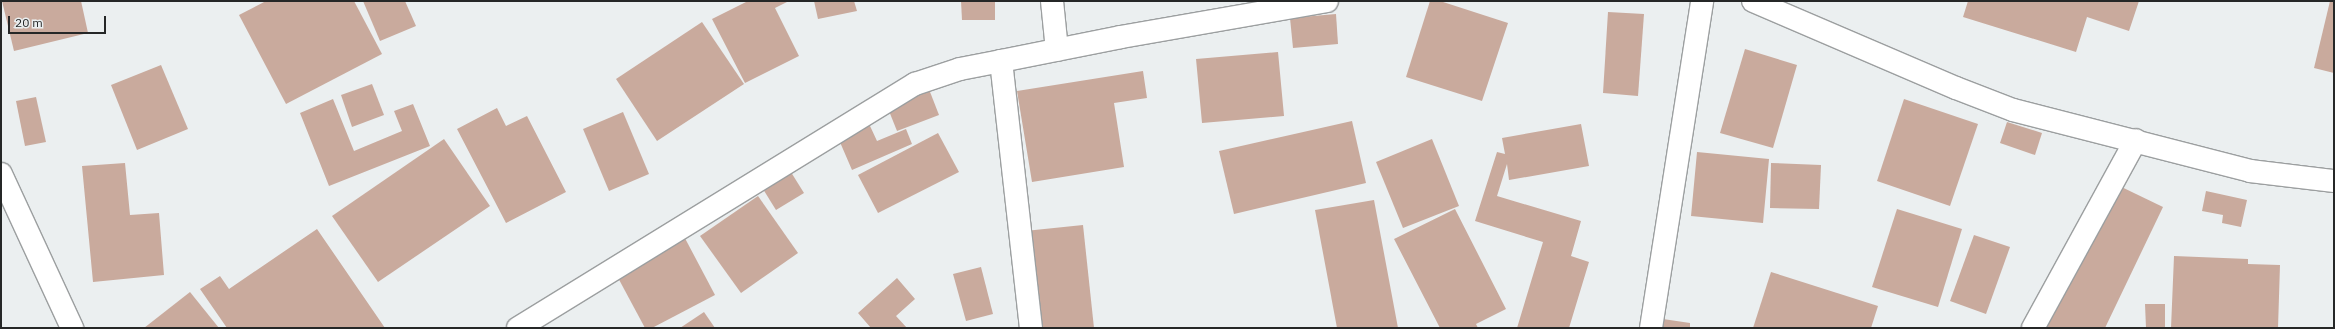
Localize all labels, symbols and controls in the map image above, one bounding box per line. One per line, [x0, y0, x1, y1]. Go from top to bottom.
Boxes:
scale bar [10, 8, 108, 34]
text: 20 m [15, 15, 43, 30]

